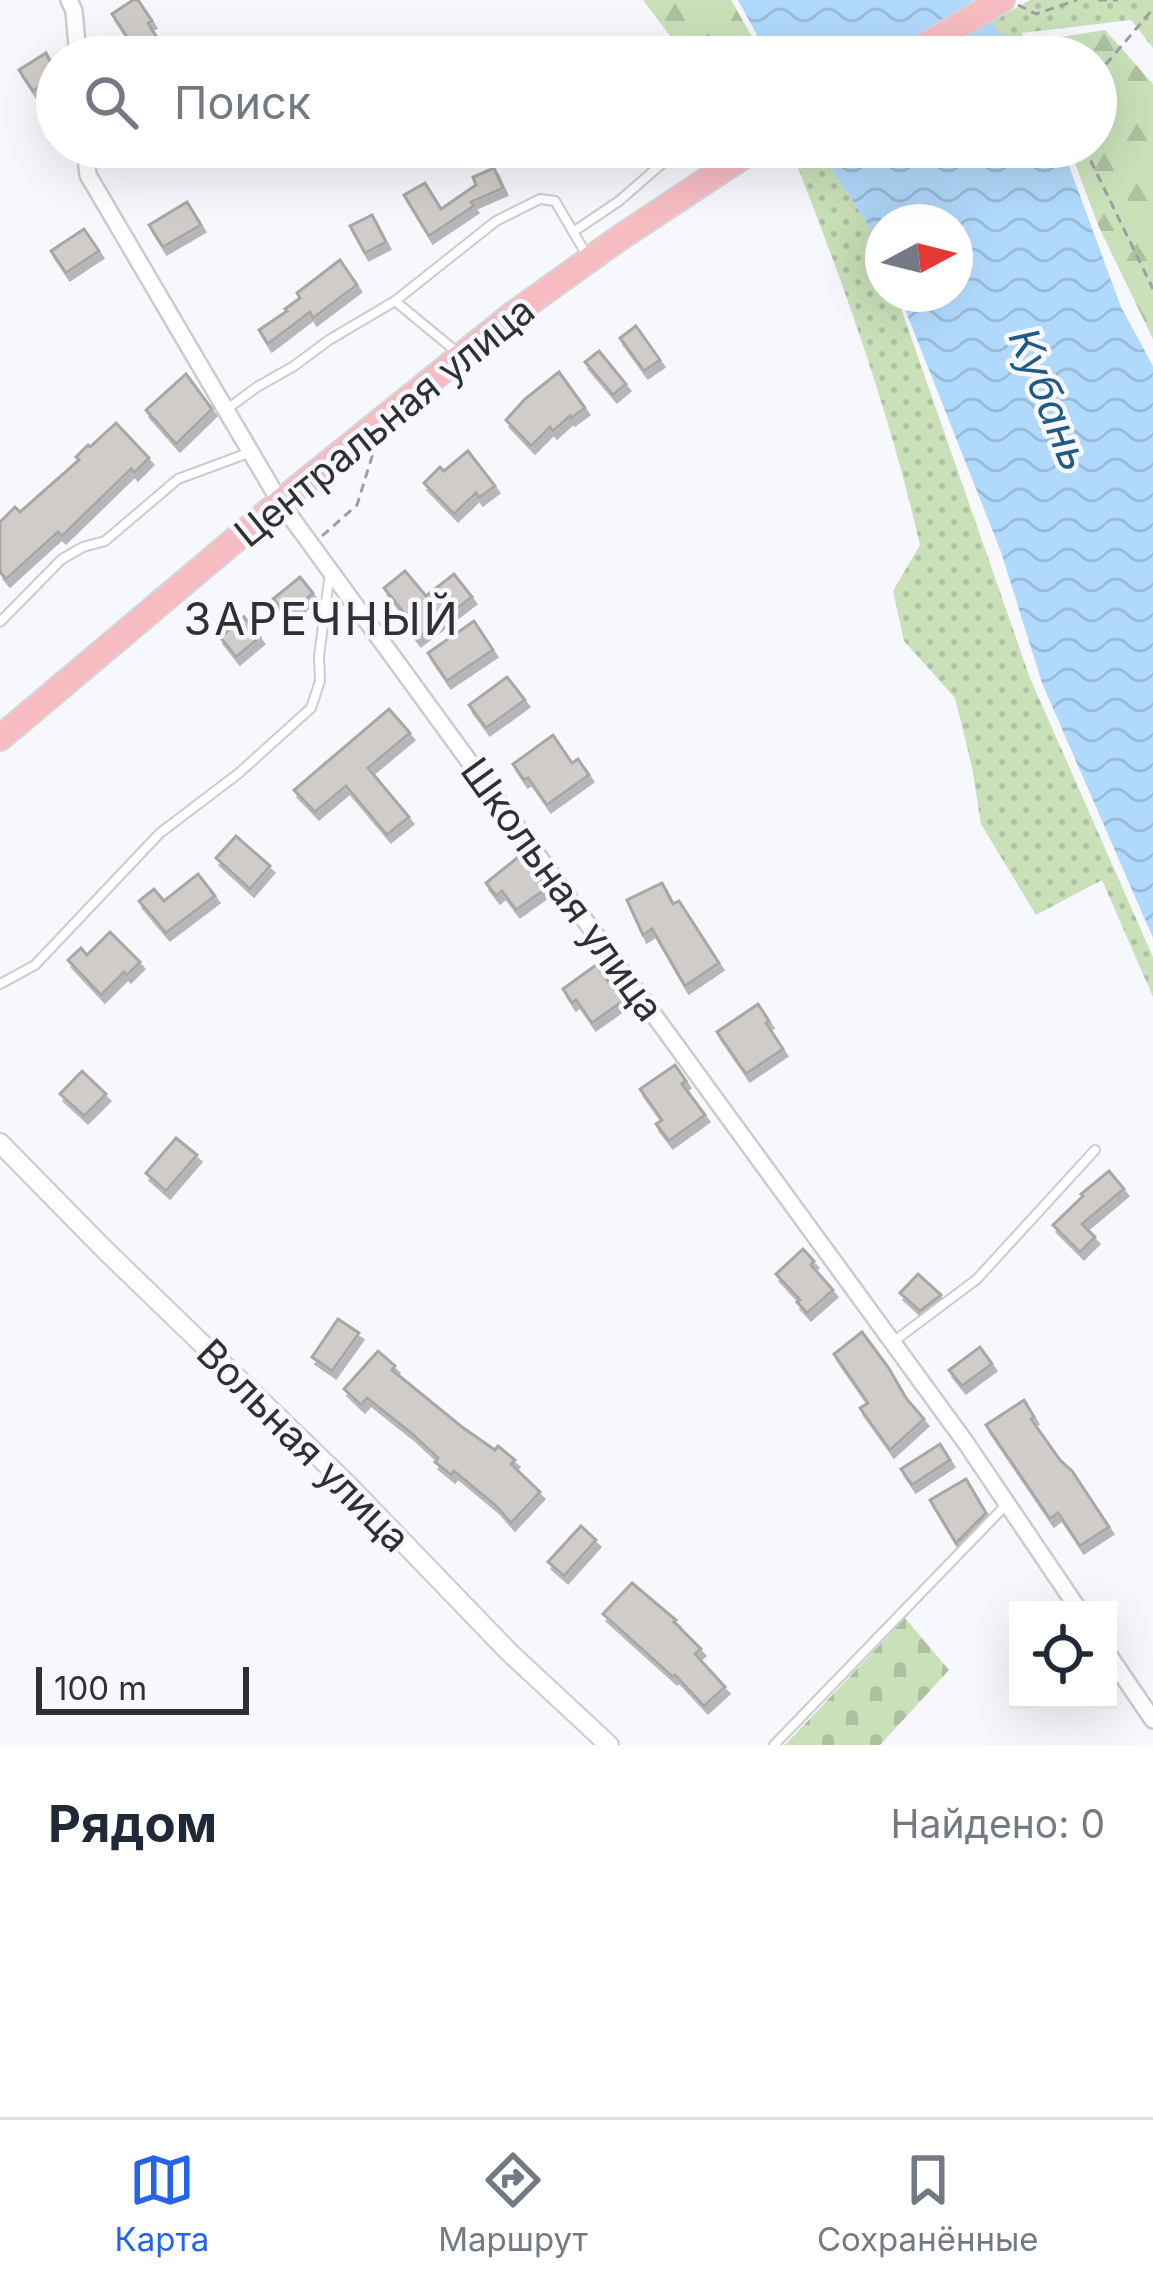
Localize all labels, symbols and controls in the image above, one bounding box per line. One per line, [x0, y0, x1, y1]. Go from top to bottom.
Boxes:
search box [36, 36, 1117, 168]
icon: search [78, 69, 144, 135]
text: Поиск [174, 75, 311, 130]
north arrow [865, 204, 973, 312]
street label: Центральная улица [225, 286, 543, 556]
water label: Кубань [998, 320, 1102, 478]
district label: ЗАРЕЧНЫЙ [183, 591, 461, 646]
street label: Школьная улица [452, 748, 674, 1030]
street label: Вольная улица [188, 1329, 420, 1561]
map controls [1009, 1601, 1117, 1709]
button: locate [1009, 1601, 1117, 1709]
scale bar [36, 1661, 249, 1714]
text: 100 m [54, 1668, 147, 1708]
text: Рядом [48, 1793, 217, 1854]
text: Найдено: 0 [891, 1800, 1105, 1847]
tab: Карта [114, 2147, 209, 2259]
tab: Маршрут [438, 2147, 588, 2259]
tab: Сохранённые [817, 2147, 1038, 2259]

